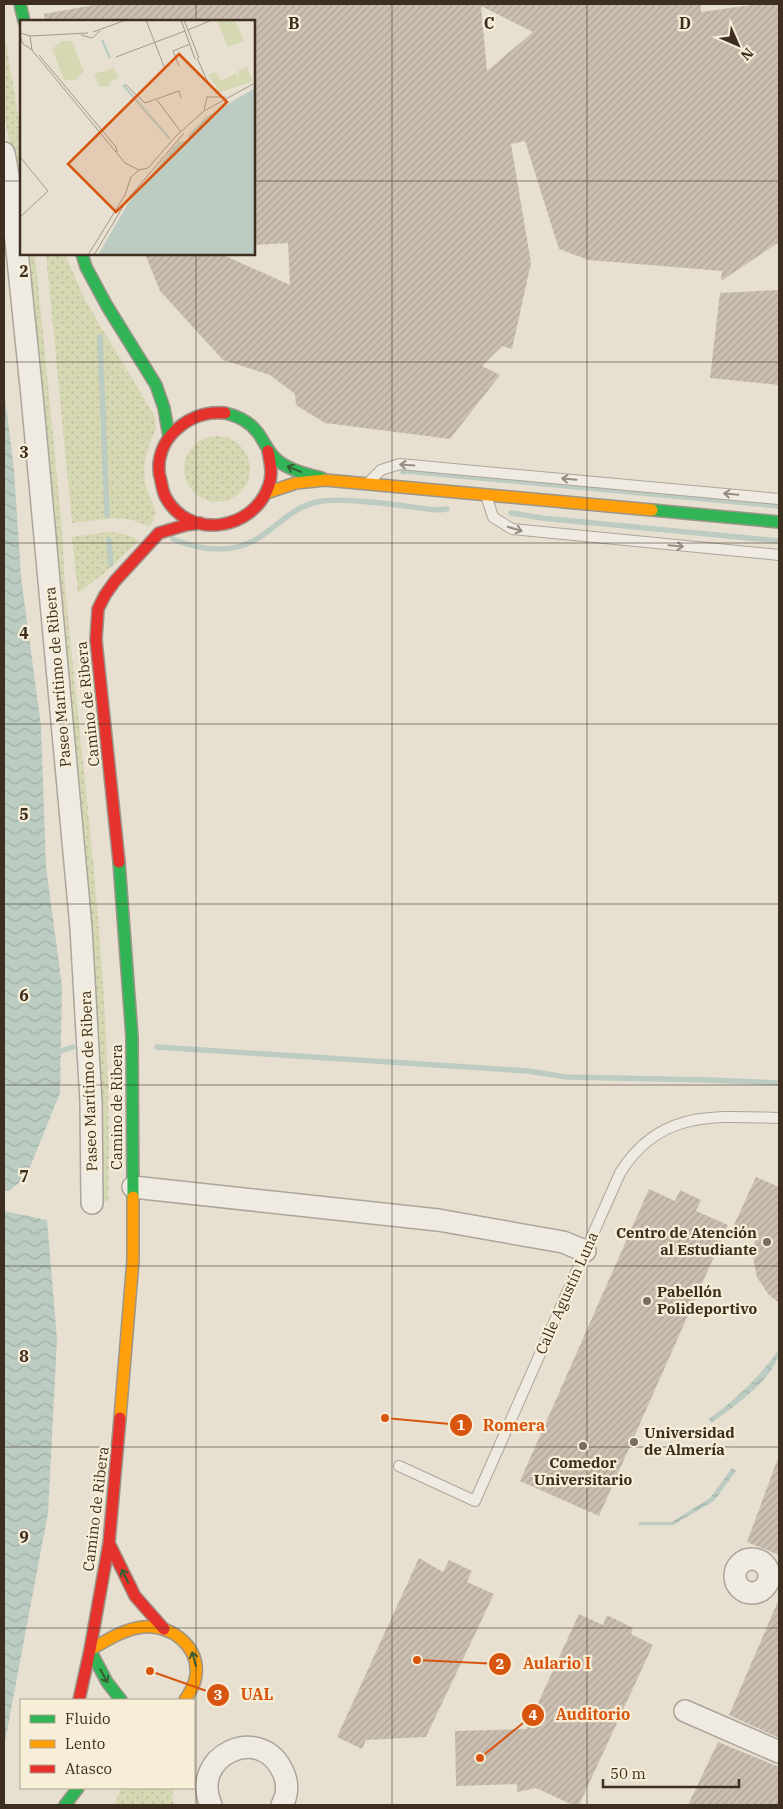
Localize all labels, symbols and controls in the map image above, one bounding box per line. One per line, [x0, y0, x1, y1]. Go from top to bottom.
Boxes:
text: B [288, 13, 300, 33]
text: C [484, 13, 494, 33]
text: D [679, 13, 691, 33]
inset map [20, 20, 255, 255]
north arrow [713, 20, 763, 70]
text: N [737, 44, 757, 64]
text: 2 [19, 261, 29, 281]
text: 3 [19, 442, 29, 462]
one-way arrow [399, 460, 415, 469]
one-way arrow [287, 464, 302, 473]
one-way arrow [561, 475, 577, 484]
one-way arrow [723, 490, 739, 499]
one-way arrow [507, 524, 523, 534]
one-way arrow [668, 541, 684, 551]
street label: Paseo Marítimo de Ribera [40, 586, 75, 768]
text: 4 [19, 623, 29, 643]
street label: Camino de Ribera [71, 641, 104, 768]
text: 5 [19, 804, 29, 824]
text: 6 [19, 985, 29, 1005]
street label: Paseo Marítimo de Ribera [76, 990, 101, 1172]
street label: Camino de Ribera [107, 1044, 126, 1170]
text: 7 [19, 1166, 29, 1186]
place label: Centro de Atención al Estudiante [616, 1223, 757, 1259]
street label: Calle Agustín Luna [531, 1229, 602, 1357]
marker: Centro de Atención al Estudiante [761, 1236, 773, 1248]
place label: Pabellón Polideportivo [657, 1282, 757, 1318]
marker: Pabellón Polideportivo [641, 1295, 653, 1307]
text: 8 [19, 1346, 29, 1366]
callout: Romera [448, 1410, 555, 1441]
text: 1 [456, 1415, 466, 1434]
text: Romera [483, 1415, 545, 1435]
place label: Universidad de Almería [644, 1423, 735, 1459]
marker: Universidad de Almería [628, 1436, 640, 1448]
marker: Comedor Universitario [577, 1440, 589, 1452]
street label: Camino de Ribera [78, 1445, 113, 1573]
place label: Comedor Universitario [534, 1453, 633, 1489]
text: 9 [19, 1527, 29, 1547]
one-way arrow [120, 1569, 129, 1584]
callout: Aulario I [488, 1648, 601, 1679]
one-way arrow [189, 1651, 198, 1667]
text: Aulario I [523, 1653, 591, 1673]
text: 2 [495, 1654, 505, 1673]
one-way arrow [99, 1669, 109, 1684]
callout: UAL [206, 1679, 283, 1710]
text: UAL [241, 1684, 274, 1704]
text: 3 [213, 1685, 223, 1704]
legend [20, 1699, 195, 1789]
callout: Auditorio [520, 1699, 640, 1730]
text: Auditorio [556, 1704, 630, 1724]
text: 4 [528, 1705, 538, 1724]
text: Fluido [65, 1709, 110, 1728]
text: Lento [65, 1734, 105, 1753]
scale bar [603, 1756, 739, 1788]
text: Atasco [65, 1759, 112, 1778]
text: 50 m [610, 1764, 646, 1783]

